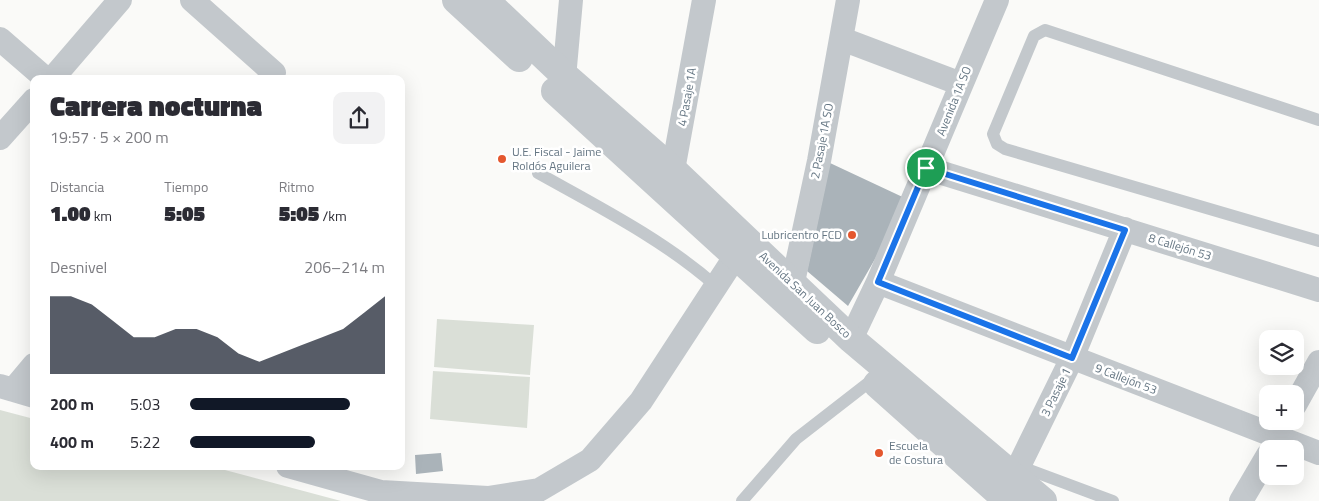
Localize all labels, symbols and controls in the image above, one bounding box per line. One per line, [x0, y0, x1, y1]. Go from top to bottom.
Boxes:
street label: Avenida 1A SO [931, 63, 976, 139]
street label: 4 Pasaje 1A [672, 66, 701, 128]
text: Carrera nocturna [50, 84, 262, 127]
button: share [333, 92, 385, 144]
street label: 2 Pasaje 1A SO [805, 102, 838, 180]
text: 19:57 · 5 × 200 m [50, 125, 169, 149]
place label: U.E. Fiscal - Jaime Roldós Aguilera [512, 142, 601, 175]
pin [905, 147, 947, 189]
marker: U.E. Fiscal - Jaime Roldós Aguilera [496, 153, 508, 165]
icon: arrive [912, 154, 940, 182]
text: Distancia [50, 176, 104, 197]
text: Tiempo [164, 176, 208, 197]
text: Ritmo [279, 176, 314, 197]
text: 1.00 [50, 197, 91, 229]
text: 5:05 [164, 197, 205, 229]
text: 5:05 [279, 197, 319, 229]
text: km [91, 205, 112, 226]
text: /km [319, 205, 347, 226]
place label: Lubricentro FCD [762, 225, 842, 244]
street label: 8 Callejón 53 [1146, 228, 1214, 265]
marker: Lubricentro FCD [846, 229, 858, 241]
street label: Avenida San Juan Bosco [755, 247, 856, 343]
text: Desnivel [50, 255, 107, 279]
text: 206–214 m [304, 255, 385, 279]
map controls [1259, 330, 1304, 485]
button: layers [1259, 330, 1304, 375]
street label: 9 Callejón 53 [1092, 358, 1160, 399]
street label: 3 Pasaje 1 [1036, 364, 1076, 419]
button: + [1259, 385, 1304, 430]
text: 200 m [50, 392, 94, 416]
text: 5:03 [130, 392, 160, 416]
text: 400 m [50, 430, 94, 454]
text: 5:22 [130, 430, 160, 454]
place label: Escuela de Costura [889, 436, 943, 469]
button: − [1259, 440, 1304, 485]
marker: Escuela de Costura [873, 447, 885, 459]

